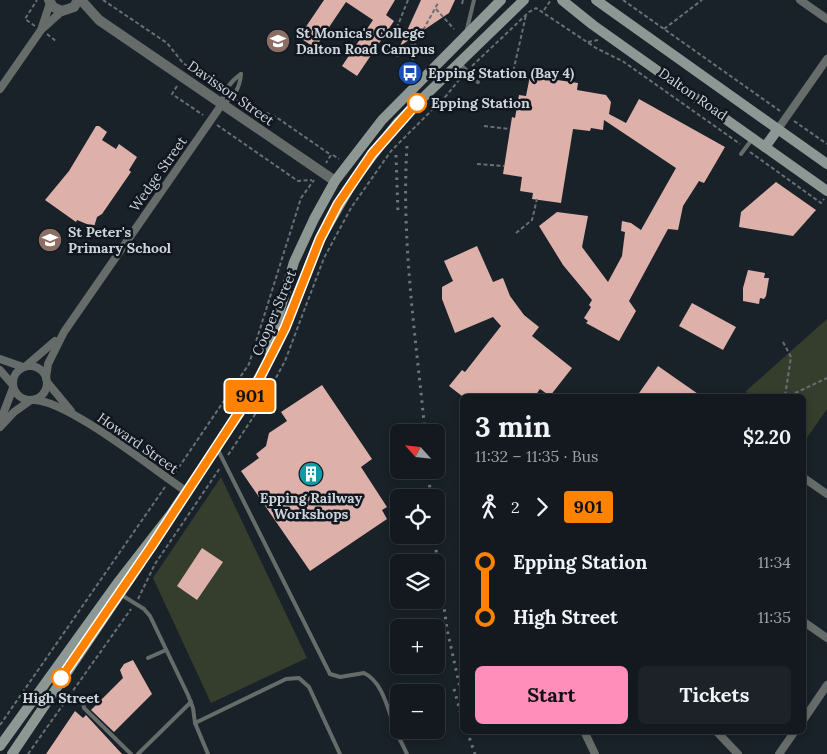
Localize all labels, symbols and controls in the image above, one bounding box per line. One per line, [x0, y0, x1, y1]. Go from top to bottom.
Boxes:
place label: St Monica's College Dalton Road Campus [296, 24, 435, 58]
school or university icon: St Monica's College Dalton Road Campus [265, 28, 291, 54]
street label: Davisson Street [184, 57, 278, 130]
bus stop icon: Epping Station (Bay 4) [397, 60, 423, 86]
place label: Epping Station (Bay 4) [428, 64, 574, 82]
street label: Dalton Road [655, 64, 731, 124]
marker: Epping Station [407, 93, 427, 113]
place label: Epping Station [431, 94, 530, 112]
street label: Wedge Street [125, 132, 191, 215]
place label: St Peter's Primary School [68, 223, 172, 257]
school or university icon: St Peter's Primary School [37, 227, 63, 253]
street label: Cooper Street [248, 267, 300, 359]
line badge: 901 [221, 380, 279, 412]
text: 901 [235, 384, 265, 407]
street label: Howard Street [94, 408, 182, 478]
text: 3 min [475, 409, 551, 445]
north arrow [390, 424, 445, 479]
map controls [390, 424, 445, 739]
text: $2.20 [743, 425, 791, 449]
text: 11:32 – 11:35 · Bus [475, 446, 599, 466]
building icon: Epping Railway Workshops [298, 461, 324, 487]
place label: Epping Railway Workshops [260, 489, 362, 523]
button: locate [390, 489, 445, 544]
icon: walk [475, 493, 503, 521]
icon: forward [528, 493, 556, 521]
text: 901 [574, 495, 603, 518]
text: 2 [511, 497, 520, 517]
text: Epping Station [513, 550, 647, 574]
text: 11:34 [758, 552, 791, 572]
button: layers [390, 554, 445, 609]
text: High Street [513, 605, 618, 629]
text: 11:35 [758, 607, 791, 627]
button: + [390, 619, 445, 674]
button: Start [475, 666, 628, 724]
button: Tickets [638, 666, 791, 724]
marker: High Street [51, 668, 71, 688]
button: − [390, 684, 445, 739]
place label: High Street [22, 689, 100, 707]

